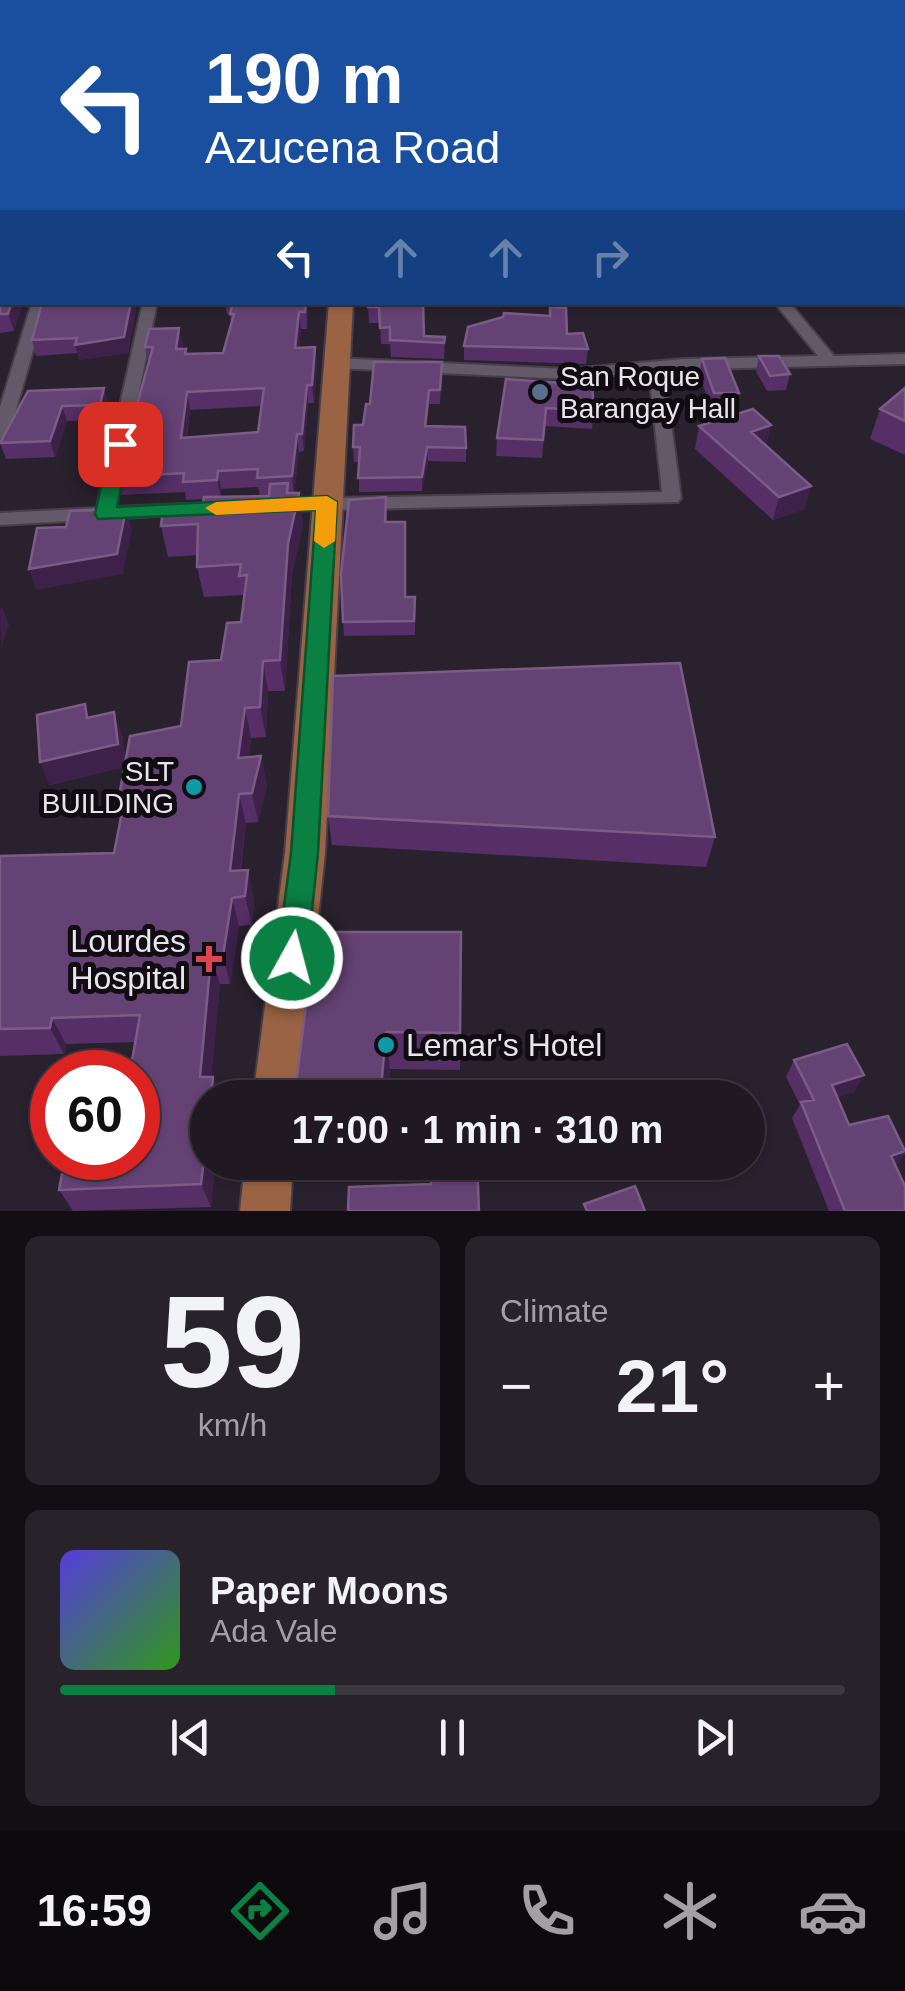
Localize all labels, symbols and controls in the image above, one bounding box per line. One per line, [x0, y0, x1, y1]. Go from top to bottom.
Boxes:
icon: left [40, 40, 170, 170]
text: 190 m [205, 40, 403, 118]
text: Azucena Road [205, 122, 500, 173]
icon: left [268, 230, 323, 285]
icon: ahead [373, 230, 428, 285]
icon: ahead [478, 230, 533, 285]
icon: right [583, 230, 638, 285]
place label: San Roque Barangay Hall [560, 361, 736, 424]
marker: San Roque Barangay Hall [529, 381, 551, 403]
pin [78, 402, 163, 487]
icon: arrive [93, 417, 148, 472]
place label: SLT BUILDING [42, 756, 174, 819]
marker: SLT BUILDING [183, 776, 205, 798]
position arrow [240, 906, 344, 1010]
place label: Lourdes Hospital [70, 923, 186, 996]
marker: Lourdes Hospital [196, 946, 222, 972]
place label: Lemar's Hotel [406, 1027, 602, 1063]
marker: Lemar's Hotel [375, 1034, 397, 1056]
speed limit sign: 60 [30, 1050, 160, 1180]
text: 17:00 · 1 min · 310 m [292, 1109, 663, 1151]
text: 59 [160, 1269, 305, 1415]
text: Climate [500, 1293, 608, 1329]
text: 21° [616, 1344, 729, 1428]
text: − [500, 1355, 532, 1417]
text: + [813, 1355, 845, 1417]
text: km/h [198, 1407, 267, 1443]
text: Paper Moons [210, 1570, 449, 1612]
text: Ada Vale [210, 1613, 338, 1649]
icon: previous [163, 1710, 218, 1765]
icon: pause [425, 1710, 480, 1765]
icon: next [687, 1710, 742, 1765]
icon: directions [225, 1876, 295, 1946]
icon: music [368, 1876, 438, 1946]
icon: phone [512, 1876, 582, 1946]
icon: climate [655, 1876, 725, 1946]
icon: car [798, 1876, 868, 1946]
text: 16:59 [37, 1885, 152, 1936]

